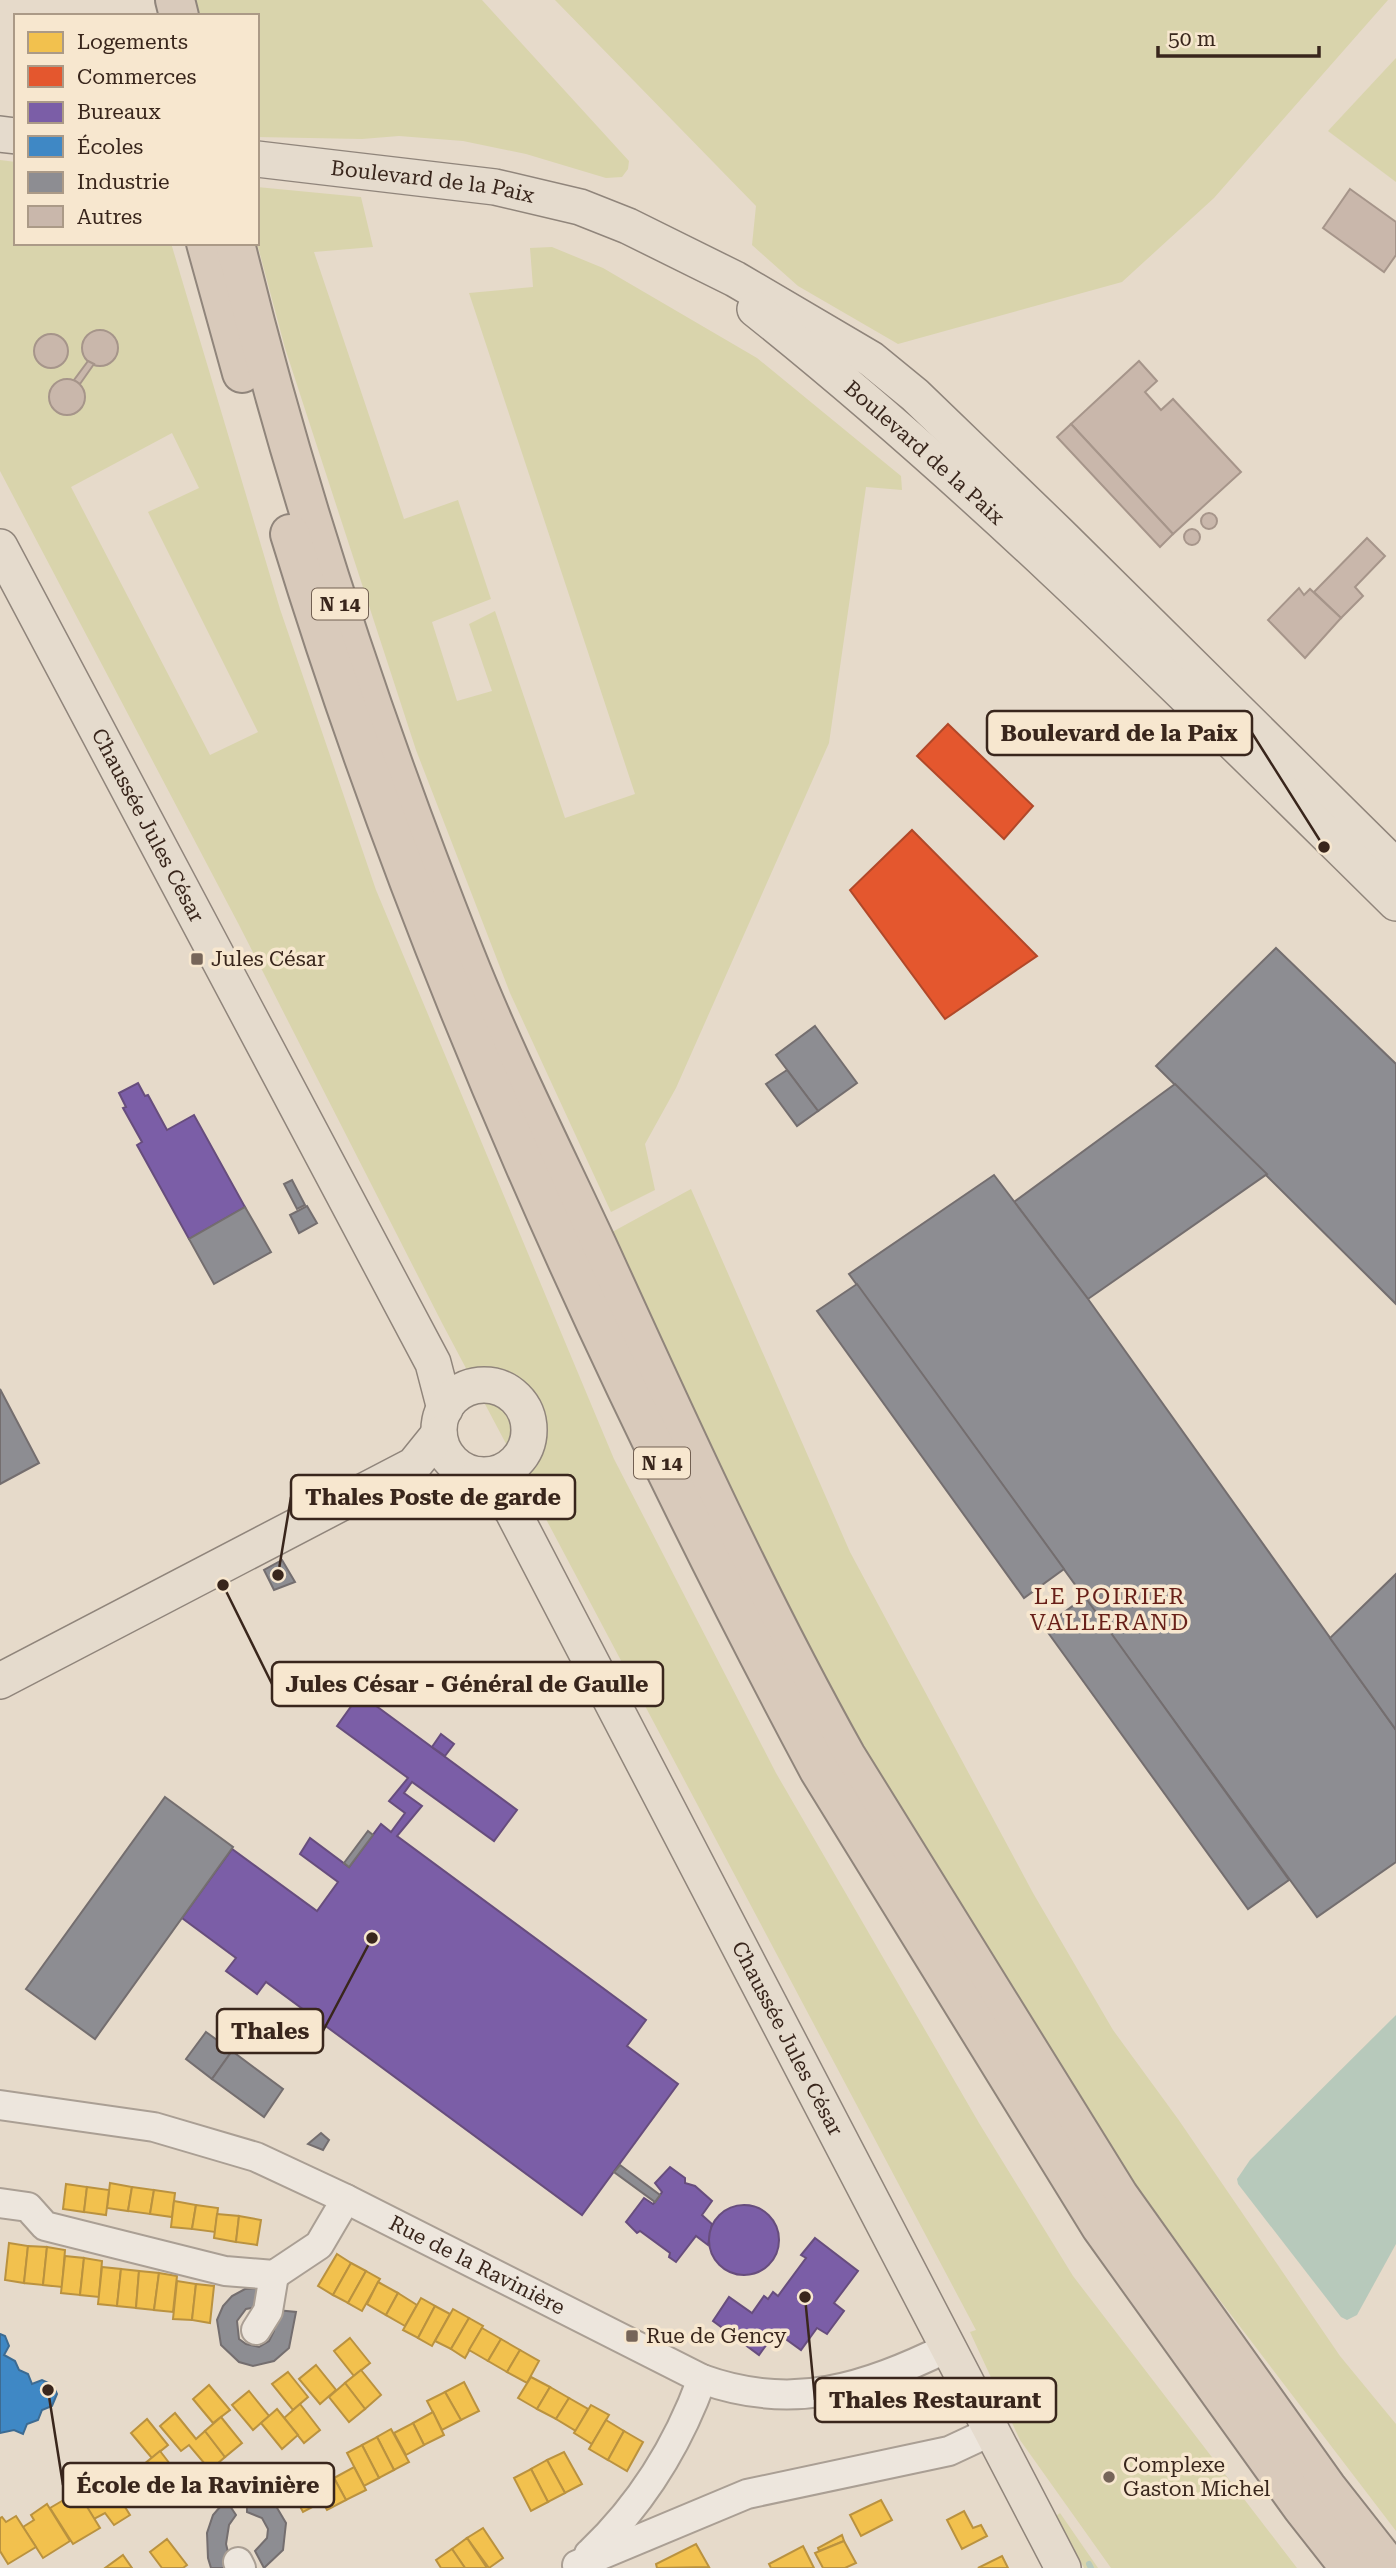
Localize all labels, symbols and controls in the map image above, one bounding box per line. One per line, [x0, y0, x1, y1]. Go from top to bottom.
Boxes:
legend [14, 14, 259, 245]
scale bar [1158, 14, 1319, 58]
text: 50 m [1168, 27, 1216, 51]
text: Logements [77, 30, 188, 54]
text: Commerces [77, 65, 197, 89]
text: Bureaux [77, 100, 160, 124]
text: Écoles [77, 134, 143, 159]
street label: Boulevard de la Paix [330, 156, 537, 208]
text: Industrie [77, 170, 170, 194]
text: Autres [77, 205, 142, 229]
street label: Boulevard de la Paix [839, 376, 1009, 530]
road number: N 14 [312, 589, 368, 620]
callout: Boulevard de la Paix [987, 711, 1252, 755]
text: Boulevard de la Paix [1000, 720, 1238, 747]
street label: Chaussée Jules César [86, 724, 209, 927]
place label: Jules César [211, 947, 326, 971]
marker: Jules César [189, 951, 205, 967]
road number: N 14 [634, 1448, 690, 1478]
callout: Thales Poste de garde [291, 1475, 575, 1519]
text: Thales Poste de garde [305, 1484, 561, 1511]
district label: LE POIRIER VALLERAND [1030, 1583, 1190, 1636]
callout: Jules César - Général de Gaulle [272, 1662, 663, 1706]
text: Jules César - Général de Gaulle [286, 1671, 648, 1698]
street label: Chaussée Jules César [727, 1937, 848, 2140]
callout: Thales [217, 2009, 323, 2053]
text: Thales [231, 2018, 309, 2045]
street label: Rue de la Ravinière [385, 2211, 569, 2320]
place label: Rue de Gency [646, 2324, 787, 2348]
marker: Rue de Gency [624, 2328, 640, 2344]
callout: Thales Restaurant [815, 2378, 1056, 2422]
text: Thales Restaurant [829, 2387, 1041, 2414]
place label: Complexe Gaston Michel [1123, 2453, 1271, 2501]
callout: École de la Ravinière [63, 2463, 334, 2507]
marker: Complexe Gaston Michel [1101, 2469, 1117, 2485]
text: École de la Ravinière [76, 2471, 320, 2499]

